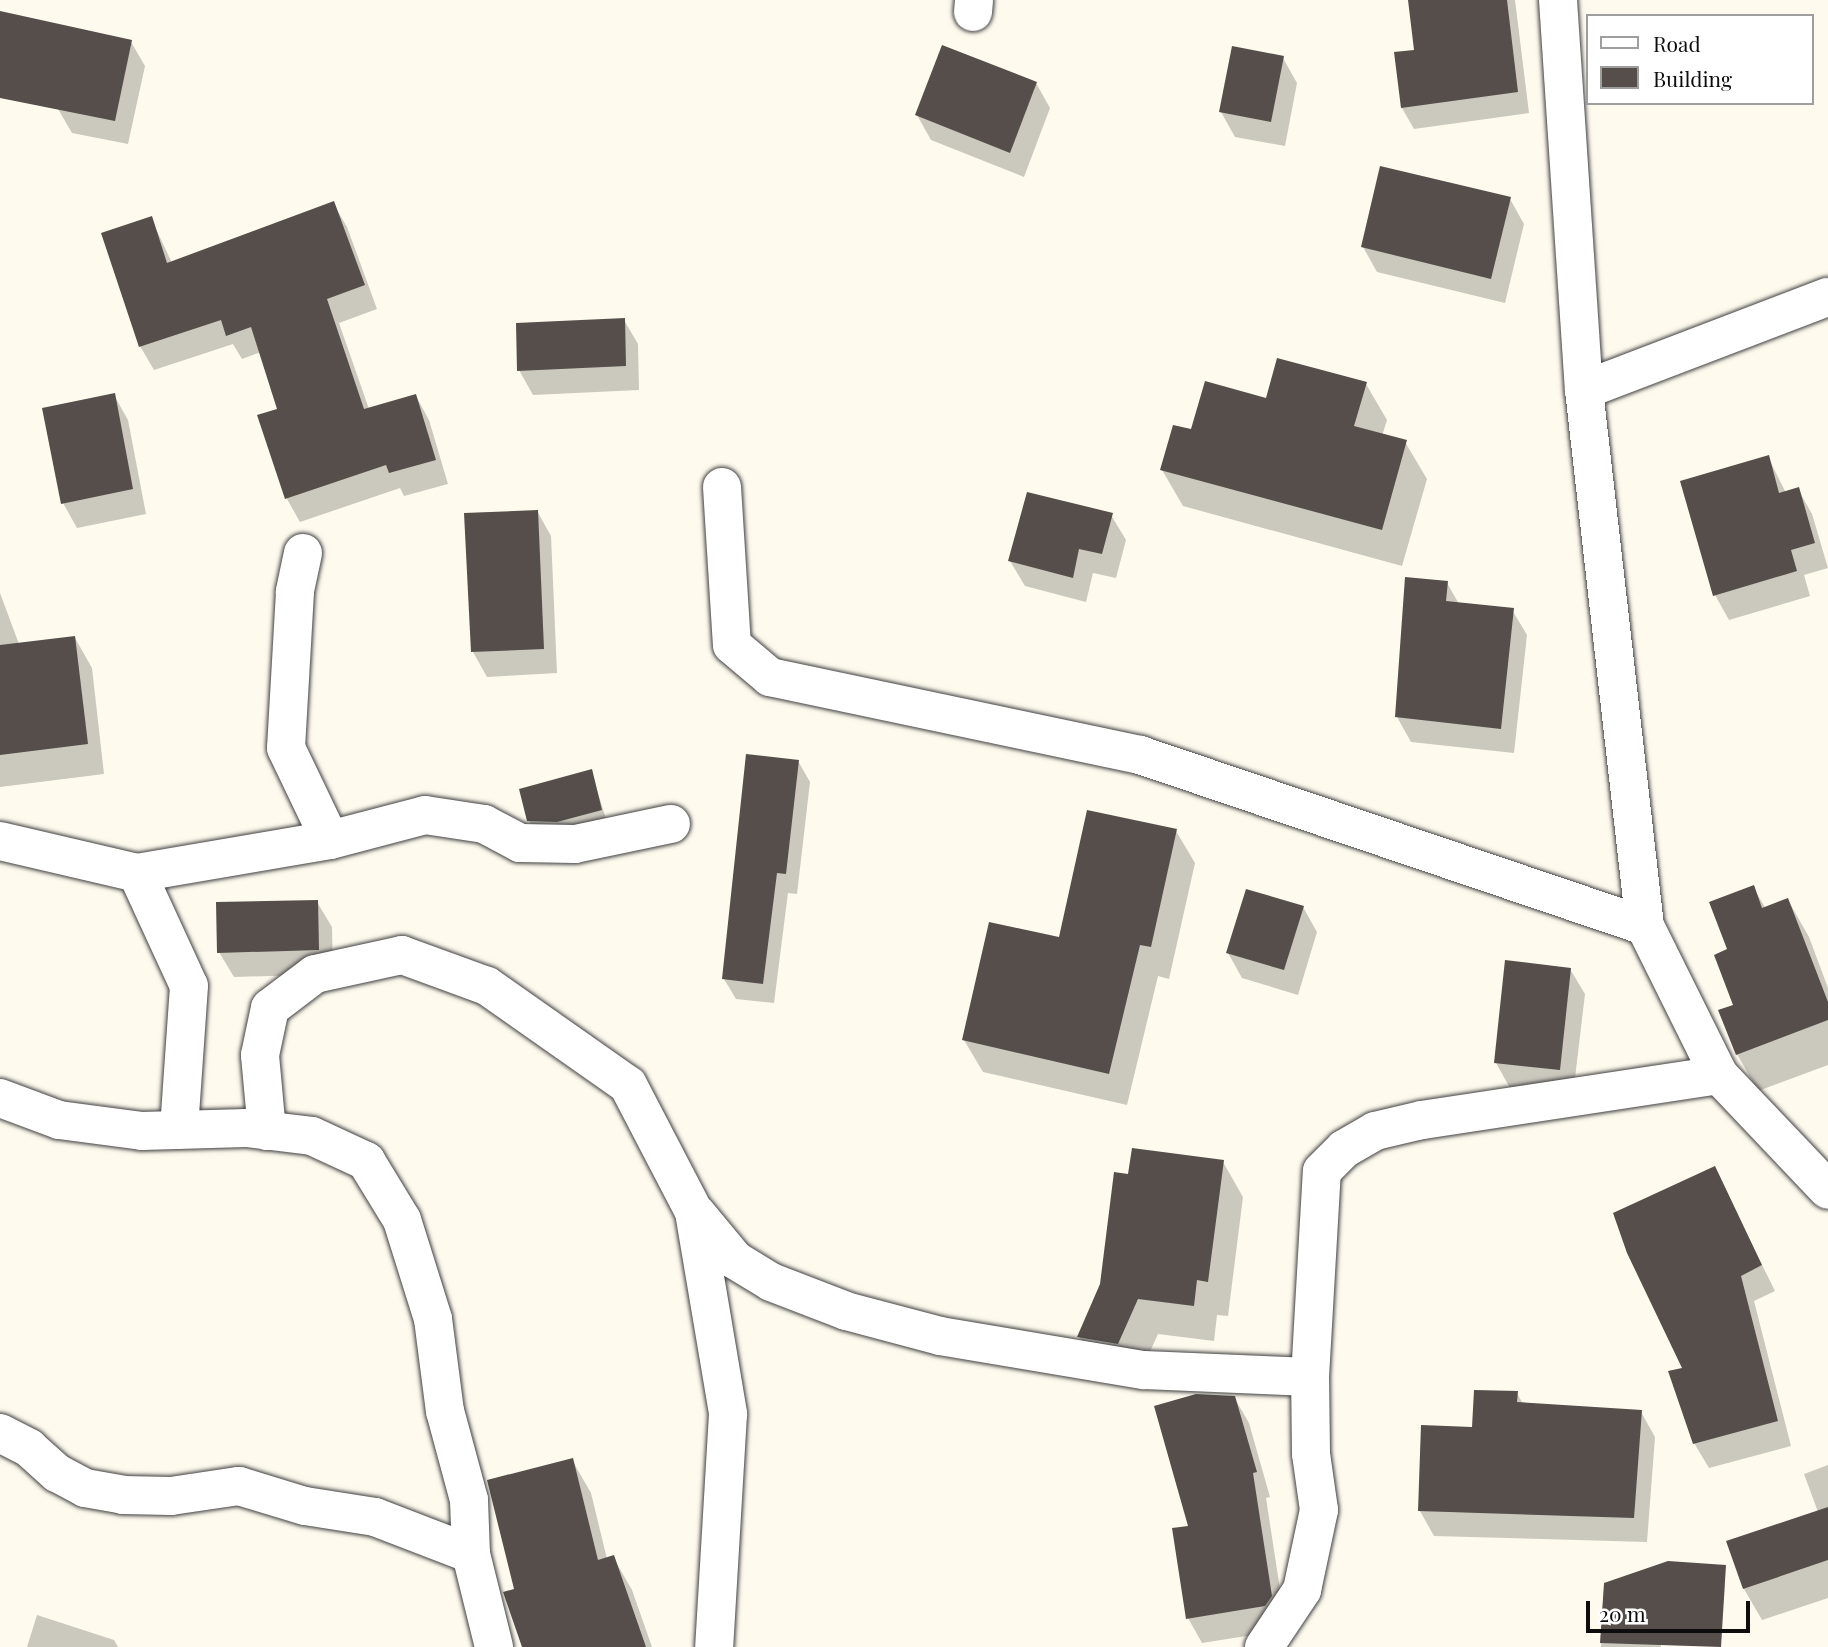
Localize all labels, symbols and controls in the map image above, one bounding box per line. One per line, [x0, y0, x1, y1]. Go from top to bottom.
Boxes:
legend [1587, 14, 1814, 105]
text: Road [1653, 29, 1701, 57]
text: Building [1653, 64, 1732, 92]
scale bar [1590, 1588, 1755, 1632]
text: 20 m [1599, 1599, 1646, 1627]

